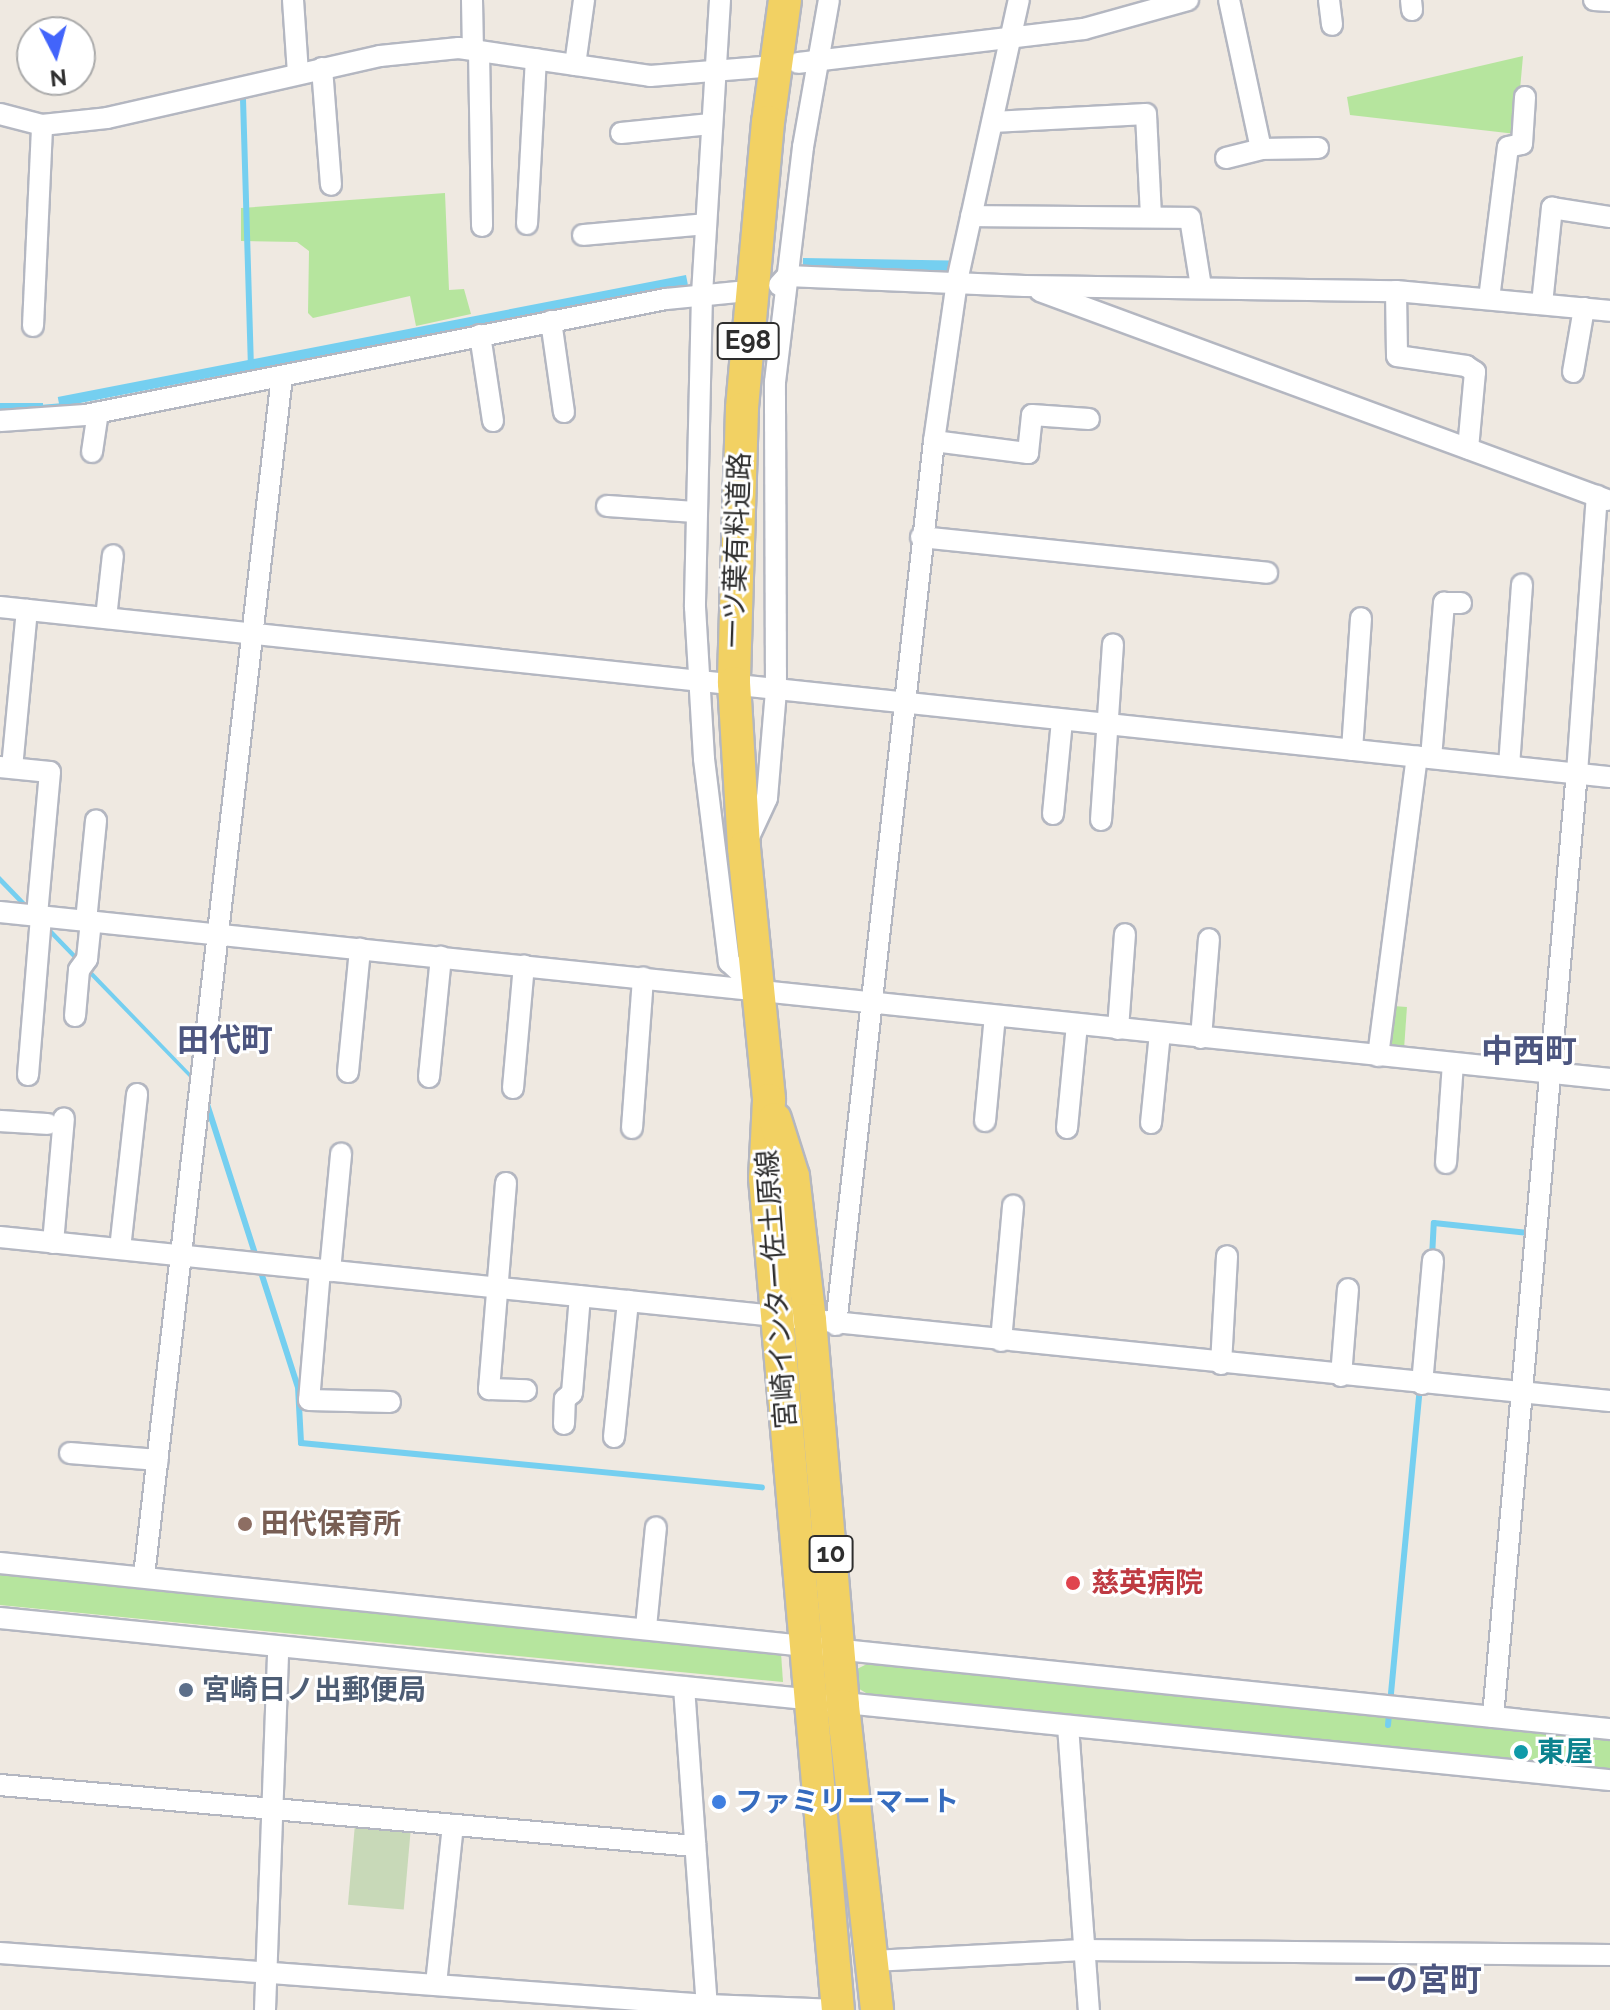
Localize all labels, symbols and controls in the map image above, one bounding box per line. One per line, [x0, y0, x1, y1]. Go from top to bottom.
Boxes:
north arrow [16, 16, 96, 96]
text: N [49, 64, 68, 92]
road number: E98 [716, 319, 780, 363]
street label: 一ツ葉有料道路 [717, 451, 757, 649]
district label: 田代町 [177, 1021, 273, 1059]
district label: 中西町 [1481, 1032, 1577, 1070]
street label: 宮崎インター佐土原線 [750, 1148, 804, 1430]
place label: 田代保育所 [261, 1507, 401, 1541]
marker: 田代保育所 [236, 1515, 254, 1533]
road number: 10 [807, 1532, 855, 1576]
place label: 慈英病院 [1091, 1566, 1203, 1600]
marker: 慈英病院 [1062, 1572, 1084, 1594]
place label: 宮崎日ノ出郵便局 [202, 1673, 426, 1707]
marker: 宮崎日ノ出郵便局 [177, 1681, 195, 1699]
place label: 東屋 [1537, 1735, 1593, 1769]
marker: 東屋 [1512, 1743, 1530, 1761]
place label: ファミリーマート [735, 1785, 959, 1819]
marker: ファミリーマート [710, 1793, 728, 1811]
district label: 一の宮町 [1354, 1961, 1482, 1999]

